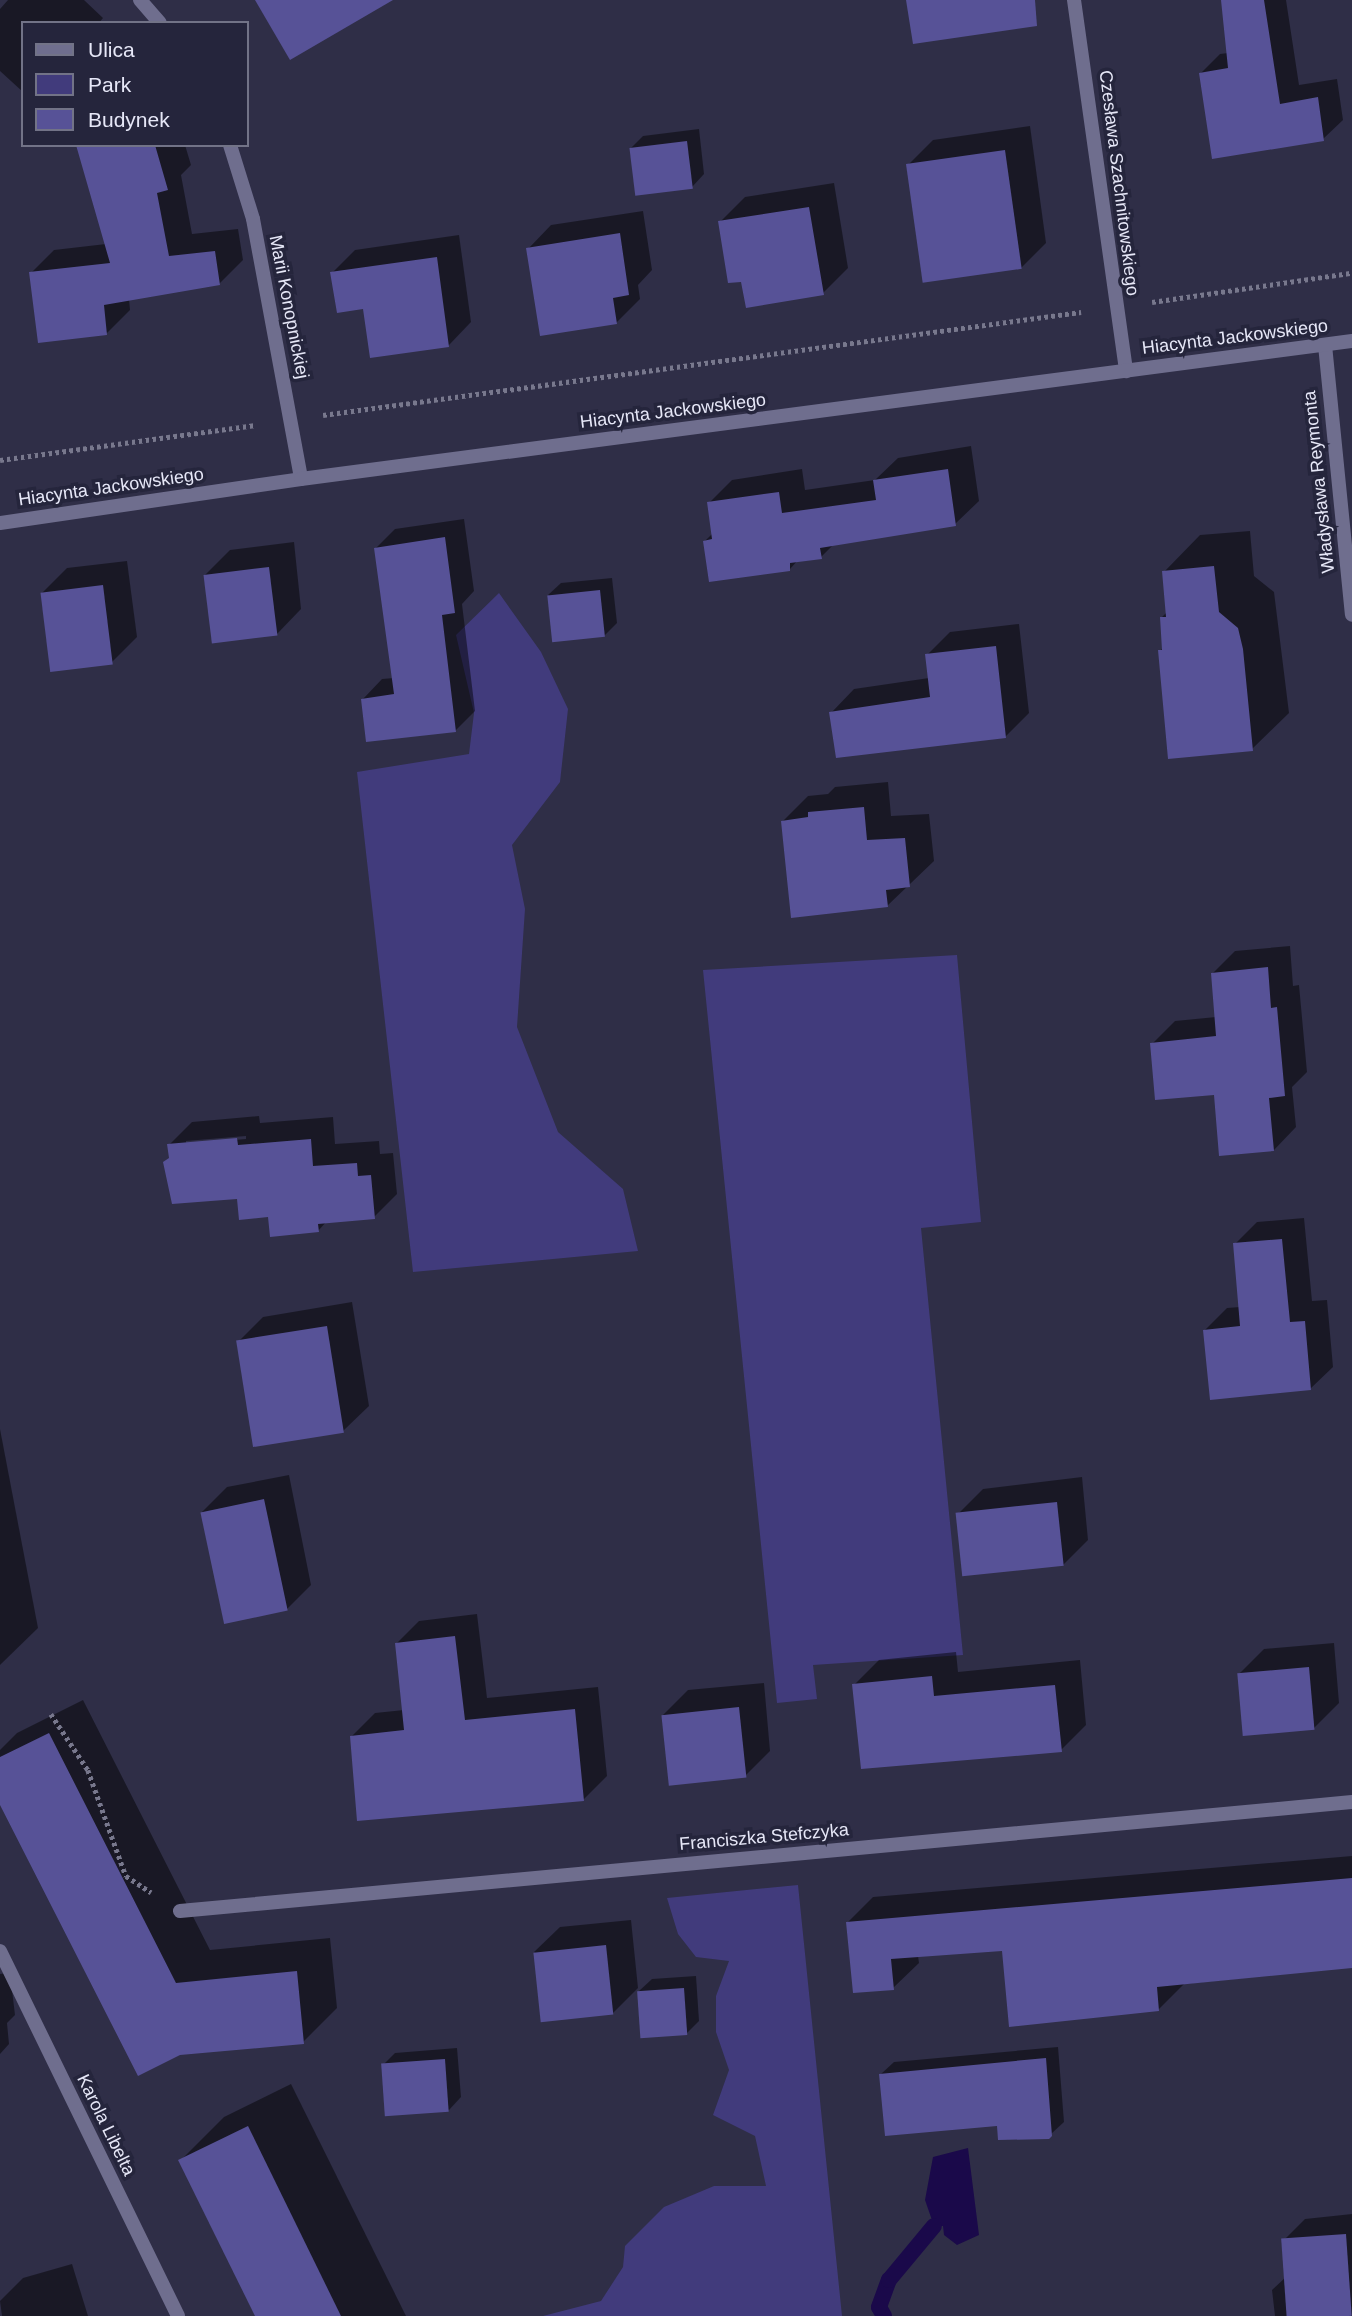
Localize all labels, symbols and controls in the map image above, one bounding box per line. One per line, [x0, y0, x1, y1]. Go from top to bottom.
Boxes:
legend [21, 21, 248, 147]
text: Ulica [88, 38, 135, 61]
street label: Czesława Szachnitowskiego [1094, 69, 1144, 297]
text: Park [88, 73, 131, 96]
text: Budynek [88, 108, 170, 131]
street label: Marii Konopnickiej [264, 233, 314, 381]
street label: Hiacynta Jackowskiego [1141, 315, 1329, 359]
street label: Hiacynta Jackowskiego [579, 389, 767, 433]
street label: Władysława Reymonta [1299, 390, 1339, 574]
street label: Hiacynta Jackowskiego [17, 463, 205, 511]
street label: Franciszka Stefczyka [678, 1819, 850, 1855]
street label: Karola Libelta [72, 2071, 140, 2179]

